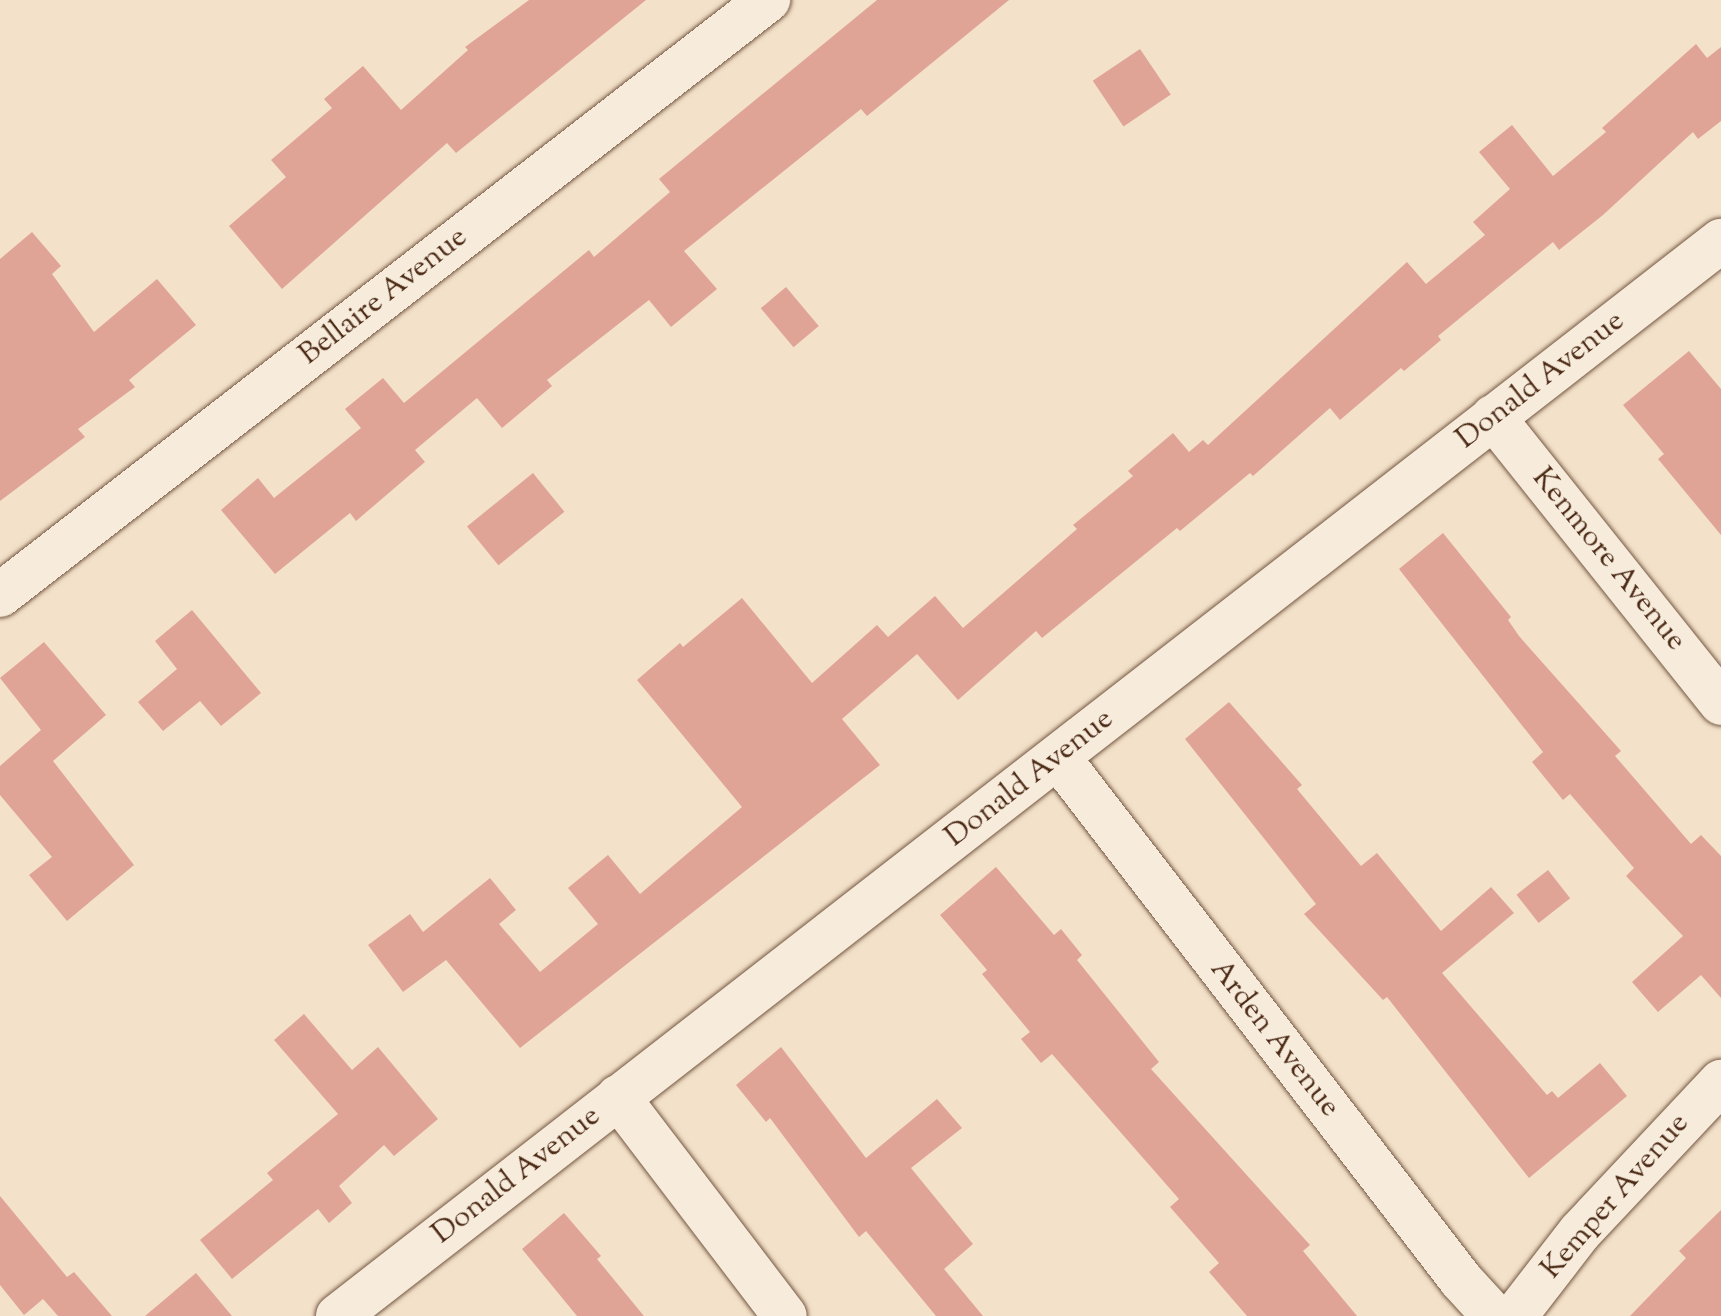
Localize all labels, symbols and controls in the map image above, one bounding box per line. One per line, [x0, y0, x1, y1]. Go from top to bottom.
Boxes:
street label: Bellaire Avenue [293, 220, 475, 374]
street label: Donald Avenue [1450, 304, 1632, 458]
street label: Kenmore Avenue [1523, 461, 1693, 659]
street label: Donald Avenue [939, 702, 1121, 856]
street label: Arden Avenue [1201, 953, 1347, 1125]
street label: Donald Avenue [426, 1099, 608, 1253]
street label: Kemper Avenue [1534, 1107, 1698, 1287]

